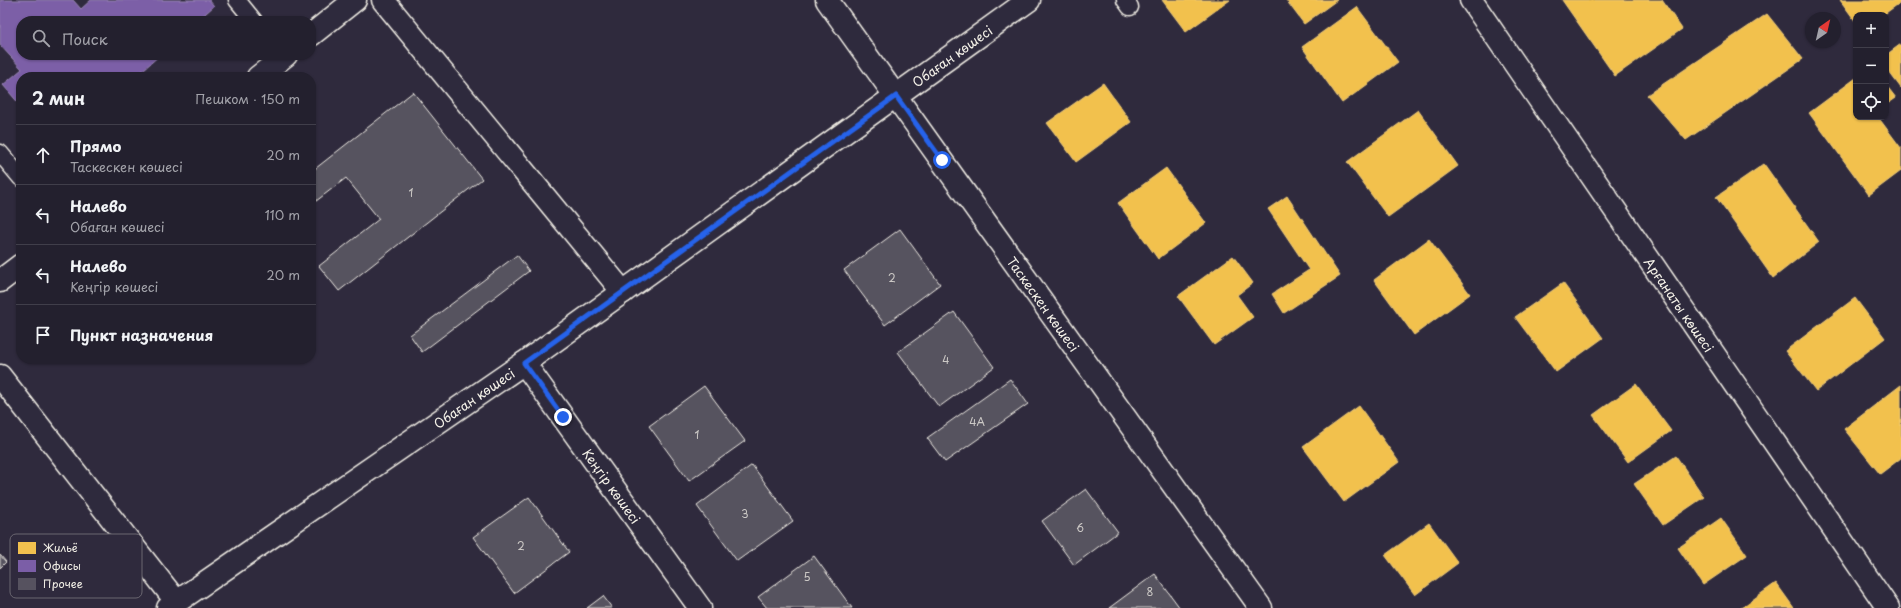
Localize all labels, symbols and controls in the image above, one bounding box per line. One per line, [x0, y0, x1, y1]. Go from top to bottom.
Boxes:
north arrow [1805, 12, 1841, 48]
map controls [1853, 12, 1889, 120]
button: + [1853, 12, 1889, 48]
search box [16, 16, 316, 60]
street label: Обаған көшесі [908, 20, 996, 91]
icon: search [30, 27, 52, 49]
text: Поиск [62, 27, 108, 50]
button: − [1853, 48, 1889, 84]
button: locate [1853, 84, 1889, 120]
text: 2 мин [32, 85, 85, 111]
text: Пешком · 150 m [195, 89, 300, 108]
text: Прямо [70, 134, 121, 157]
icon: ahead [32, 144, 54, 166]
text: 20 m [266, 145, 300, 164]
route start [933, 151, 951, 169]
text: Таскескен көшесі [70, 157, 183, 176]
house number: 1 [409, 184, 414, 201]
text: Налево [70, 194, 127, 217]
icon: left [32, 204, 54, 226]
text: 110 m [265, 205, 300, 224]
text: Обаған көшесі [70, 217, 165, 236]
street label: Таскескен көшесі [1003, 252, 1084, 355]
street label: Арғанаты көшесі [1640, 253, 1719, 356]
text: Налево [70, 254, 127, 277]
icon: left [32, 264, 54, 286]
text: 20 m [266, 265, 300, 284]
house number: 2 [888, 269, 896, 286]
text: Кеңгір көшесі [70, 277, 158, 296]
text: Пункт назначения [70, 323, 213, 346]
icon: arrive [32, 324, 54, 346]
house number: 4 [942, 351, 950, 368]
street label: Обаған көшесі [429, 363, 518, 432]
route end [554, 408, 572, 426]
house number: 4А [969, 413, 985, 430]
house number: 1 [695, 426, 700, 443]
street label: Кеңгір көшесі [579, 444, 646, 527]
house number: 3 [741, 505, 749, 522]
house number: 6 [1076, 519, 1084, 536]
legend [10, 534, 142, 598]
house number: 2 [517, 537, 525, 554]
text: Жильё [42, 539, 78, 556]
text: Офисы [43, 557, 81, 574]
house number: 5 [803, 568, 811, 585]
text: Прочее [43, 575, 83, 592]
house number: 8 [1147, 583, 1154, 600]

